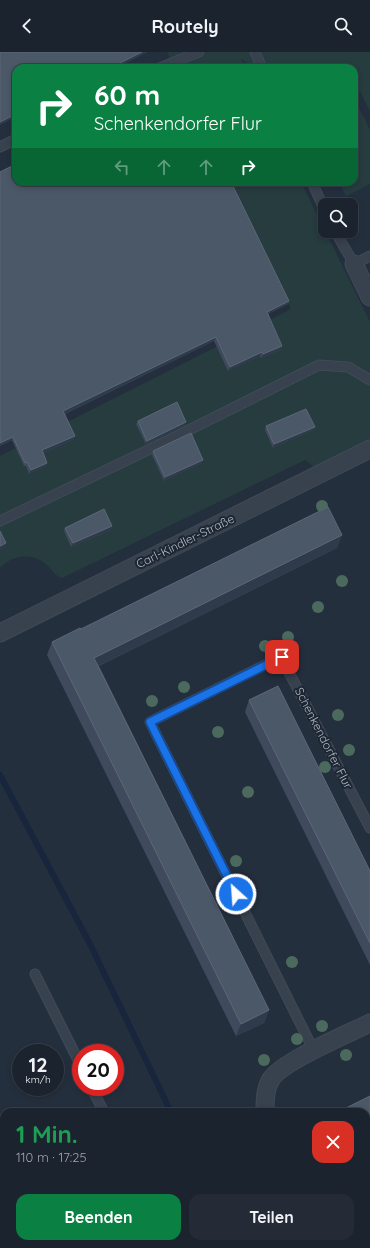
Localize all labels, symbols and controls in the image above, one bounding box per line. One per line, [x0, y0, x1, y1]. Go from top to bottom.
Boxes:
icon: back [16, 15, 38, 37]
text: Routely [151, 15, 219, 38]
icon: search [332, 15, 354, 37]
text: 60 m [94, 77, 160, 112]
icon: right [28, 80, 80, 132]
text: Schenkendorfer Flur [94, 112, 262, 135]
icon: left [111, 156, 133, 178]
icon: ahead [153, 156, 175, 178]
icon: ahead [195, 156, 217, 178]
icon: right [237, 156, 259, 178]
map controls [318, 198, 358, 238]
button: search [318, 198, 358, 238]
street label: Carl-Kindler-Straße [133, 511, 237, 571]
pin [265, 640, 299, 674]
icon: arrive [271, 646, 293, 668]
street label: Schenkendorfer Flur [292, 685, 356, 792]
position arrow [215, 873, 257, 915]
speed limit sign: 20 [72, 1044, 124, 1096]
text: 12 [28, 1052, 48, 1077]
text: km/h [25, 1073, 51, 1086]
text: 1 Min. [16, 1119, 78, 1149]
button: close [312, 1121, 354, 1163]
text: 110 m · 17:25 [16, 1149, 87, 1165]
button: Beenden [16, 1194, 181, 1240]
button: Teilen [189, 1194, 354, 1240]

